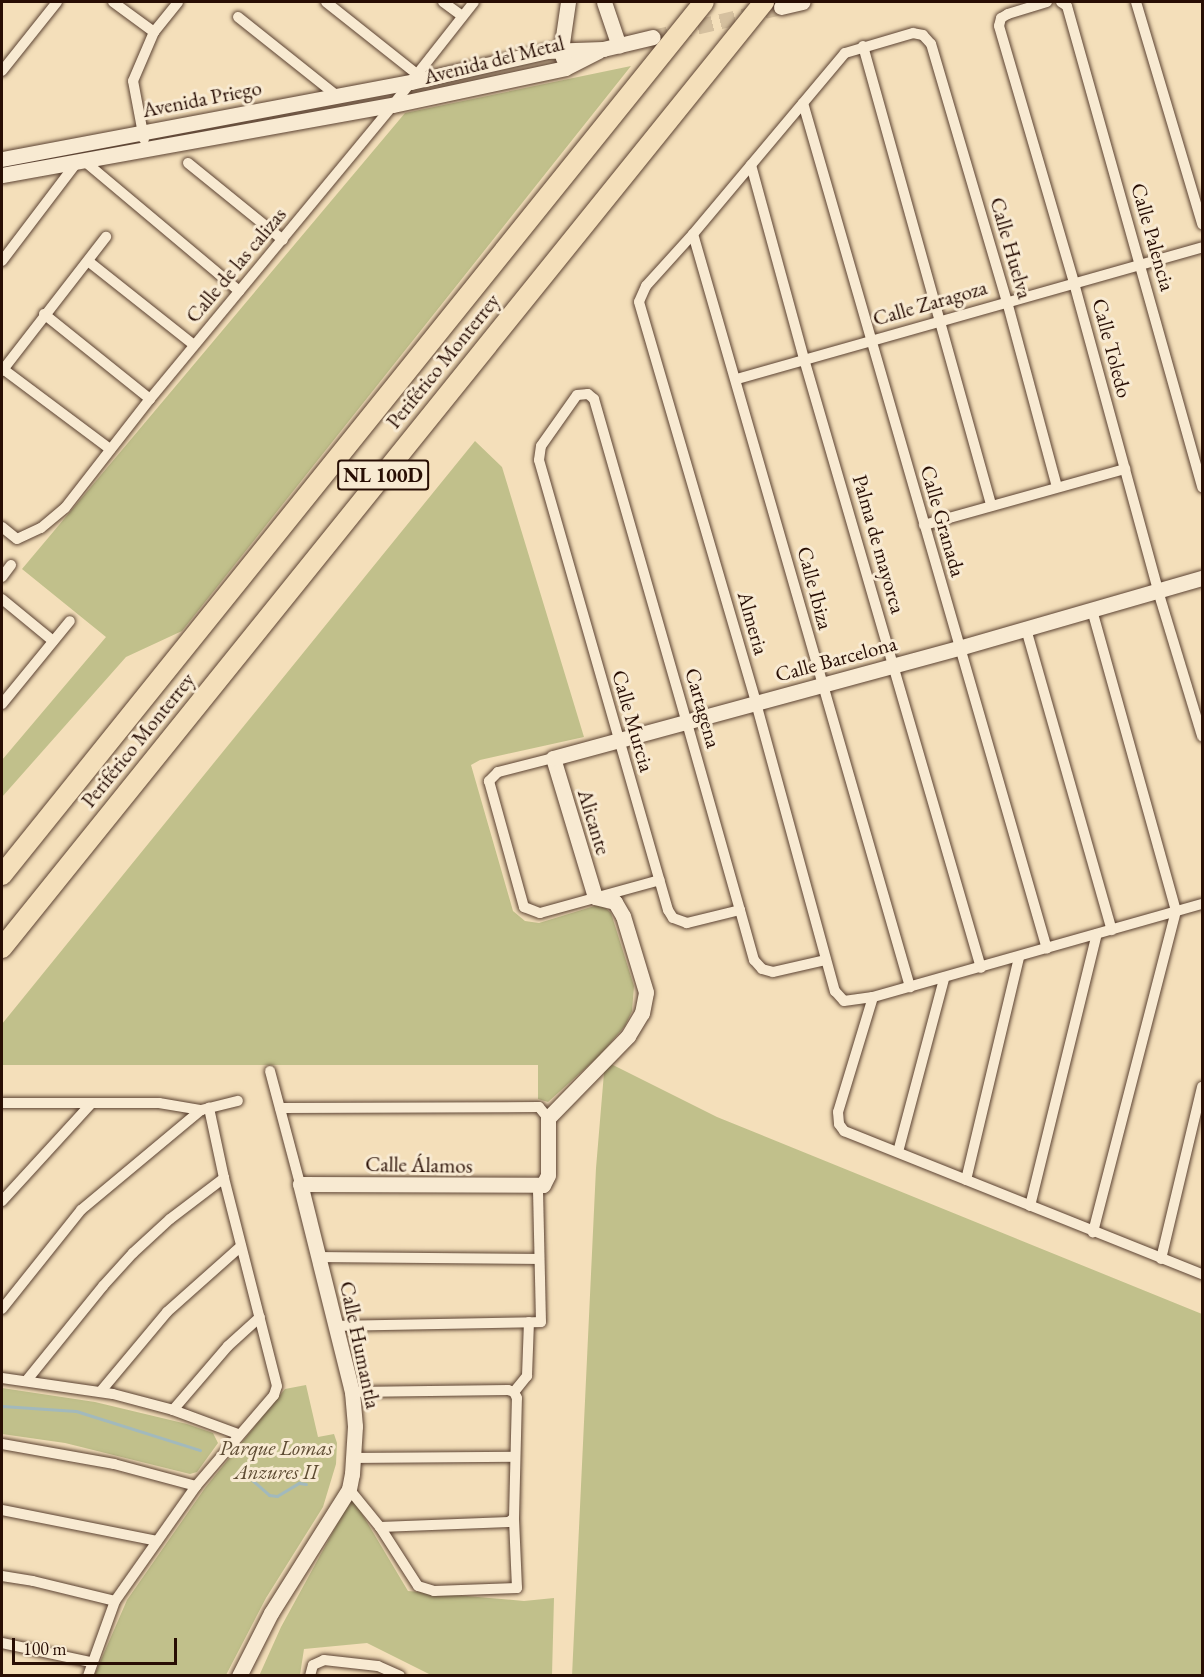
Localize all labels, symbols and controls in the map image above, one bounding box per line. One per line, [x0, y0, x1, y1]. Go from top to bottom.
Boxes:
street label: Avenida del Metal [421, 30, 567, 90]
street label: Avenida Priego [140, 75, 264, 123]
street label: Calle Palencia [1126, 180, 1180, 294]
street label: Calle Huelva [985, 194, 1037, 302]
street label: Calle de las calizas [180, 202, 292, 328]
street label: Calle Zaragoza [870, 275, 990, 331]
street label: Periférico Monterrey [381, 288, 505, 434]
street label: Calle Toledo [1087, 296, 1137, 400]
road number: NL 100D [336, 458, 430, 492]
street label: Calle Granada [915, 462, 971, 580]
street label: Palma de mayorca [847, 472, 911, 616]
street label: Calle Ibiza [792, 544, 838, 632]
street label: Almeria [732, 588, 774, 658]
street label: Calle Barcelona [773, 631, 899, 687]
street label: Cartagena [680, 665, 726, 751]
street label: Periférico Monterrey [76, 667, 200, 813]
street label: Calle Murcia [606, 667, 660, 775]
street label: Alicante [572, 786, 616, 858]
street label: Calle Álamos [365, 1151, 473, 1179]
street label: Calle Humantla [334, 1279, 386, 1411]
park label: Parque Lomas Anzures II [219, 1435, 333, 1485]
scale bar [15, 1626, 180, 1664]
text: 100 m [23, 1637, 67, 1660]

